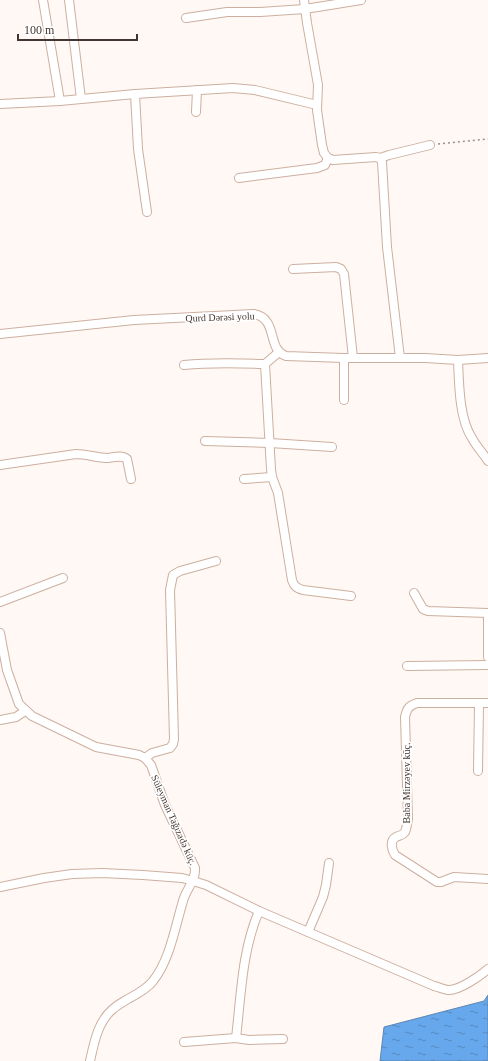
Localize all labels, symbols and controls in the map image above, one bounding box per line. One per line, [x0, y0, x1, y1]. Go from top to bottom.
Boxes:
scale bar [18, 16, 137, 42]
text: 100 m [24, 23, 55, 37]
street label: Qurd Dərəsi yolu [185, 310, 255, 324]
street label: Baba Mirzəyev küç. [401, 743, 412, 823]
street label: Süleyman Tağızadə küç. [149, 773, 199, 867]

